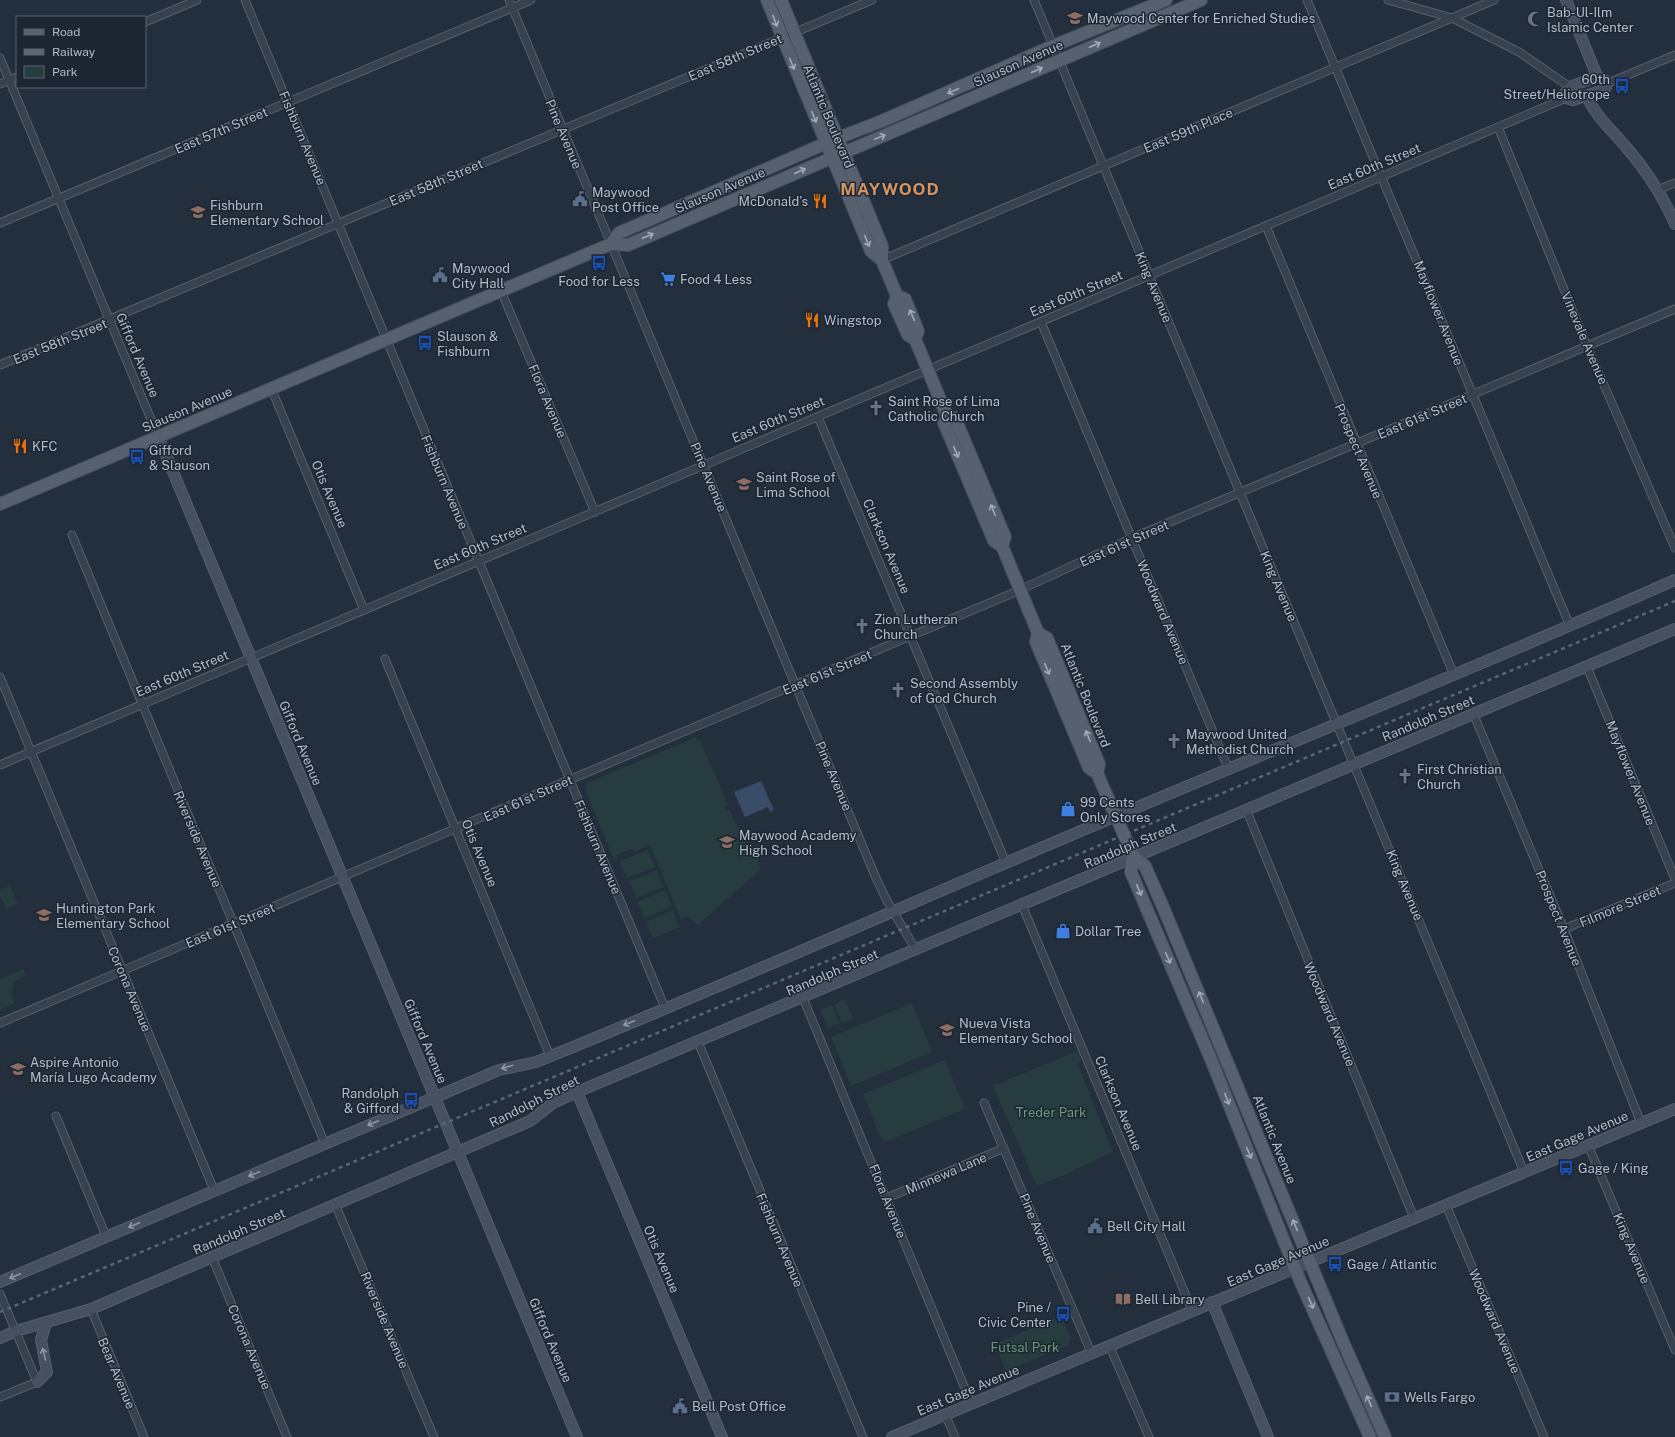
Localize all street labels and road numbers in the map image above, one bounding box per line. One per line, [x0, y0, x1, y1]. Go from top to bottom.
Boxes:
street label: East 58th Street [686, 31, 784, 84]
street label: Slauson Avenue [971, 37, 1065, 90]
street label: Atlantic Boulevard [800, 62, 857, 170]
street label: Fishburn Avenue [276, 89, 329, 188]
street label: Pine Avenue [542, 97, 585, 171]
street label: East 57th Street [172, 104, 270, 157]
street label: East 59th Place [1141, 105, 1235, 156]
street label: East 60th Street [1326, 140, 1423, 193]
street label: East 58th Street [387, 156, 485, 209]
street label: Slauson Avenue [673, 165, 768, 216]
street label: King Avenue [1132, 249, 1175, 325]
street label: Mayflower Avenue [1411, 259, 1466, 368]
street label: East 60th Street [1028, 267, 1125, 320]
street label: Vinevale Avenue [1558, 290, 1611, 387]
street label: Gifford Avenue [113, 311, 162, 400]
street label: East 58th Street [11, 316, 109, 367]
street label: Flora Avenue [525, 362, 570, 440]
street label: Slauson Avenue [140, 384, 235, 435]
street label: East 61st Street [1375, 391, 1469, 442]
street label: East 60th Street [730, 393, 827, 446]
street label: Prospect Avenue [1332, 401, 1385, 501]
street label: Fishburn Avenue [418, 433, 471, 532]
street label: Pine Avenue [687, 440, 730, 514]
street label: Otis Avenue [309, 458, 351, 530]
street label: Clarkson Avenue [860, 497, 913, 596]
street label: East 61st Street [1077, 517, 1171, 570]
street label: East 60th Street [432, 520, 529, 573]
street label: King Avenue [1257, 548, 1300, 624]
street label: Woodward Avenue [1134, 558, 1191, 667]
street label: Atlantic Boulevard [1058, 641, 1113, 750]
street label: East 60th Street [134, 647, 231, 700]
street label: East 61st Street [780, 647, 874, 698]
street label: Randolph Street [1380, 692, 1477, 745]
street label: Gifford Avenue [276, 699, 325, 788]
street label: Mayflower Avenue [1603, 719, 1658, 828]
street label: Pine Avenue [812, 739, 855, 813]
street label: East 61st Street [481, 772, 575, 825]
street label: Riverside Avenue [170, 789, 225, 890]
street label: Fishburn Avenue [571, 798, 624, 897]
street label: Otis Avenue [459, 817, 501, 889]
street label: Randolph Street [1082, 819, 1179, 872]
street label: King Avenue [1383, 847, 1426, 923]
street label: Prospect Avenue [1533, 868, 1585, 968]
street label: Filmore Street [1577, 883, 1663, 930]
street label: East 61st Street [183, 900, 277, 951]
street label: Corona Avenue [105, 944, 154, 1034]
street label: Randolph Street [784, 946, 881, 999]
street label: Woodward Avenue [1301, 960, 1358, 1069]
street label: Gifford Avenue [401, 997, 450, 1086]
street label: Clarkson Avenue [1092, 1054, 1145, 1153]
street label: Randolph Street [487, 1072, 582, 1131]
street label: Atlantic Avenue [1250, 1092, 1299, 1186]
street label: East Gage Avenue [1524, 1108, 1630, 1165]
street label: Minnewa Lane [903, 1150, 989, 1197]
street label: Flora Avenue [866, 1162, 909, 1240]
street label: Fishburn Avenue [753, 1191, 806, 1290]
street label: Pine Avenue [1016, 1191, 1059, 1265]
street label: Randolph Street [191, 1205, 288, 1258]
street label: King Avenue [1610, 1210, 1653, 1286]
street label: Otis Avenue [641, 1223, 683, 1295]
street label: East Gage Avenue [1225, 1233, 1331, 1290]
street label: Woodward Avenue [1466, 1267, 1523, 1376]
street label: Riverside Avenue [357, 1270, 412, 1371]
street label: Gifford Avenue [526, 1296, 575, 1385]
street label: Corona Avenue [225, 1302, 274, 1392]
street label: Bear Avenue [95, 1335, 138, 1411]
street label: East Gage Avenue [915, 1362, 1021, 1419]

